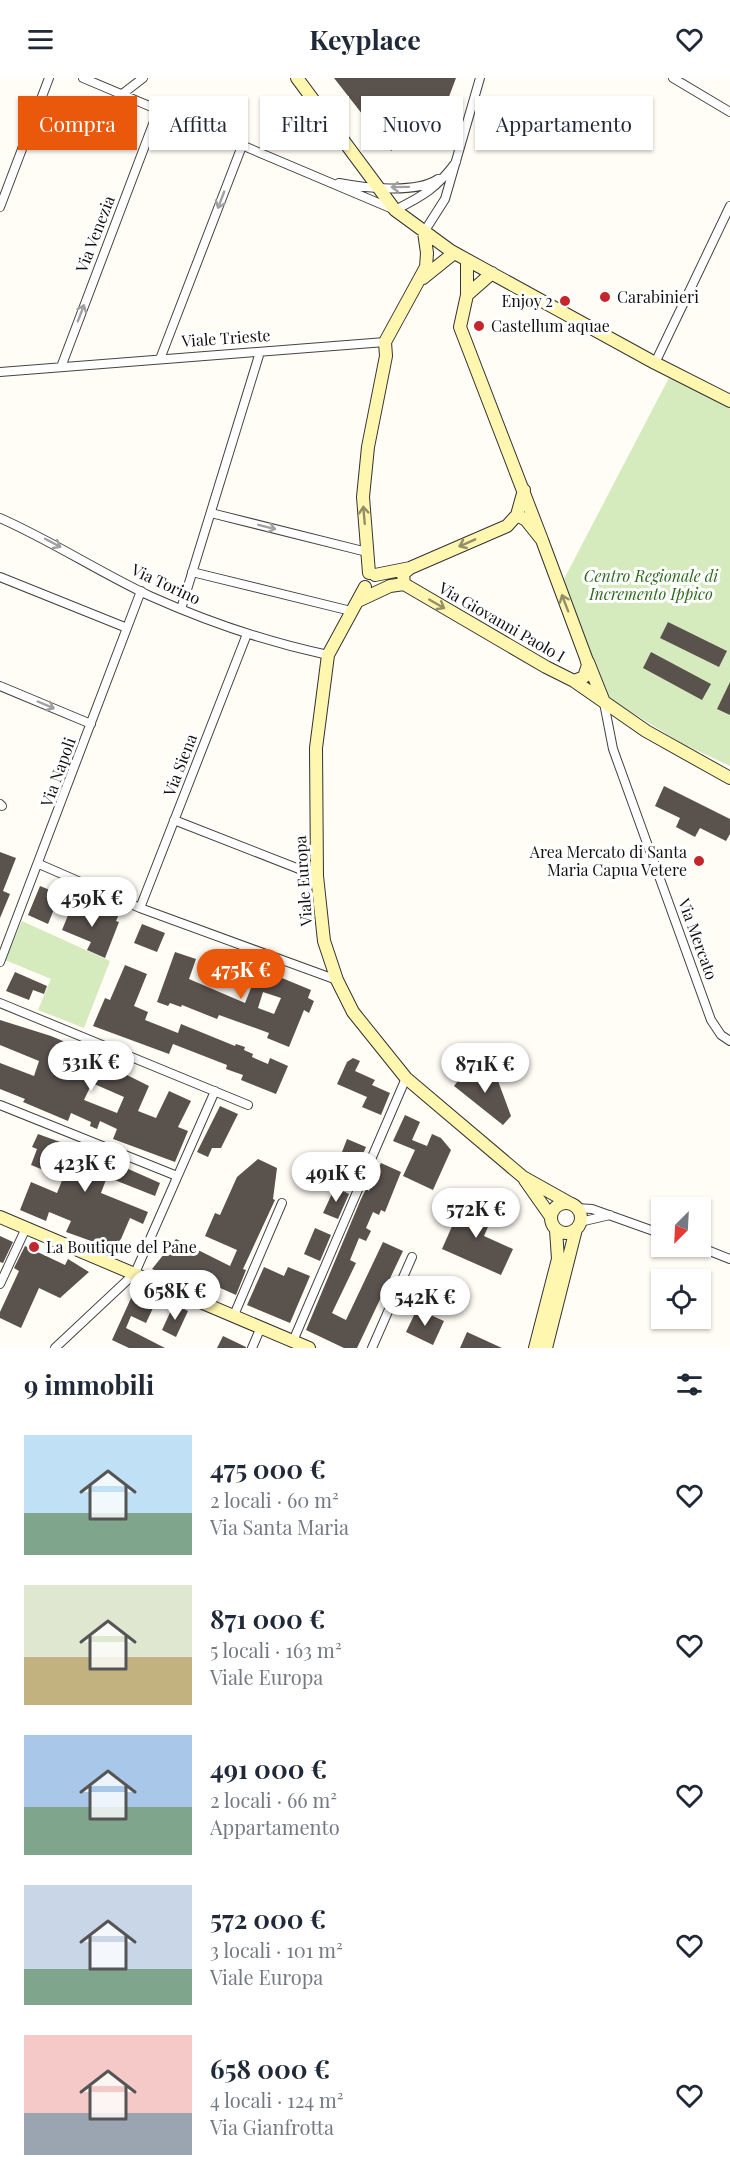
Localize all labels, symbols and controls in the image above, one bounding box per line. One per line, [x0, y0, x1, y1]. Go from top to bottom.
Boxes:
text: Keyplace [309, 21, 421, 57]
icon: menu [24, 23, 57, 56]
icon: heart [673, 23, 706, 56]
chip: Compra [18, 96, 137, 150]
chip: Affitta [149, 96, 248, 150]
chip: Filtri [260, 96, 349, 150]
chip: Nuovo [361, 96, 463, 150]
chip: Appartamento [475, 96, 653, 150]
one-way arrow [390, 181, 410, 193]
one-way arrow [215, 191, 226, 209]
street label: Via Venezia [70, 192, 119, 276]
place label: Carabinieri [617, 286, 699, 307]
place label: Enjoy 2 [502, 290, 553, 311]
marker: Carabinieri [598, 290, 612, 304]
marker: Enjoy 2 [558, 294, 572, 308]
one-way arrow [77, 304, 88, 322]
place label: Castellum aquae [491, 315, 610, 336]
marker: Castellum aquae [472, 319, 486, 333]
street label: Viale Trieste [180, 324, 271, 351]
one-way arrow [359, 505, 370, 525]
one-way arrow [258, 521, 277, 533]
one-way arrow [44, 537, 61, 549]
one-way arrow [459, 538, 477, 550]
street label: Via Torino [127, 558, 204, 609]
park label: Centro Regionale di Incremento Ippico [584, 565, 719, 604]
street label: Via Giovanni Paolo I [434, 576, 569, 666]
one-way arrow [559, 594, 570, 613]
one-way arrow [428, 598, 445, 610]
one-way arrow [36, 700, 54, 711]
street label: Via Siena [158, 731, 201, 800]
street label: Via Napoli [35, 734, 80, 810]
street label: Viale Europa [289, 835, 316, 928]
place label: Area Mercato di Santa Maria Capua Vetere [529, 841, 687, 880]
marker: Area Mercato di Santa Maria Capua Vetere [692, 854, 706, 868]
pin: 459K € [43, 877, 141, 928]
text: 459K € [61, 883, 123, 910]
street label: Via Mercato [674, 894, 723, 982]
pin: 475K € [192, 949, 290, 1000]
text: 475K € [211, 955, 271, 982]
pin: 531K € [42, 1041, 140, 1092]
pin: 871K € [436, 1043, 534, 1094]
text: 531K € [62, 1047, 120, 1074]
text: 871K € [455, 1049, 515, 1076]
pin: 423K € [36, 1142, 134, 1193]
text: 423K € [54, 1148, 116, 1175]
pin: 491K € [287, 1152, 385, 1203]
text: 491K € [306, 1158, 366, 1185]
pin: 572K € [427, 1188, 525, 1239]
text: 572K € [446, 1194, 506, 1221]
north arrow [651, 1197, 711, 1257]
map controls [651, 1197, 711, 1329]
place label: La Boutique del Pane [46, 1236, 197, 1257]
marker: La Boutique del Pane [27, 1240, 41, 1254]
button: locate [651, 1269, 711, 1329]
pin: 658K € [126, 1270, 224, 1321]
text: 658K € [143, 1276, 207, 1303]
pin: 542K € [376, 1276, 474, 1327]
text: 542K € [394, 1282, 456, 1309]
text: 9 immobili [24, 1367, 154, 1402]
icon: filters [673, 1368, 706, 1401]
text: 475 000 € [210, 1451, 326, 1486]
icon: home [72, 1459, 144, 1531]
icon: heart [673, 1479, 706, 1512]
text: 2 locali · 60 m² [210, 1486, 339, 1513]
text: Via Santa Maria [210, 1513, 349, 1540]
text: 871 000 € [210, 1601, 325, 1636]
icon: home [72, 1609, 144, 1681]
icon: heart [673, 1629, 706, 1662]
text: 5 locali · 163 m² [210, 1636, 342, 1663]
text: Viale Europa [210, 1663, 323, 1690]
text: 491 000 € [210, 1751, 327, 1786]
icon: home [72, 1759, 144, 1831]
icon: heart [673, 1779, 706, 1812]
text: 2 locali · 66 m² [210, 1786, 337, 1813]
text: Appartamento [210, 1813, 340, 1840]
text: 572 000 € [210, 1901, 326, 1936]
icon: home [72, 1909, 144, 1981]
icon: heart [673, 1929, 706, 1962]
text: 3 locali · 101 m² [210, 1936, 343, 1963]
text: Viale Europa [210, 1963, 323, 1990]
text: 658 000 € [210, 2051, 330, 2086]
icon: home [72, 2059, 144, 2131]
icon: heart [673, 2079, 706, 2112]
text: 4 locali · 124 m² [210, 2086, 344, 2113]
text: Via Gianfrotta [210, 2113, 334, 2140]

